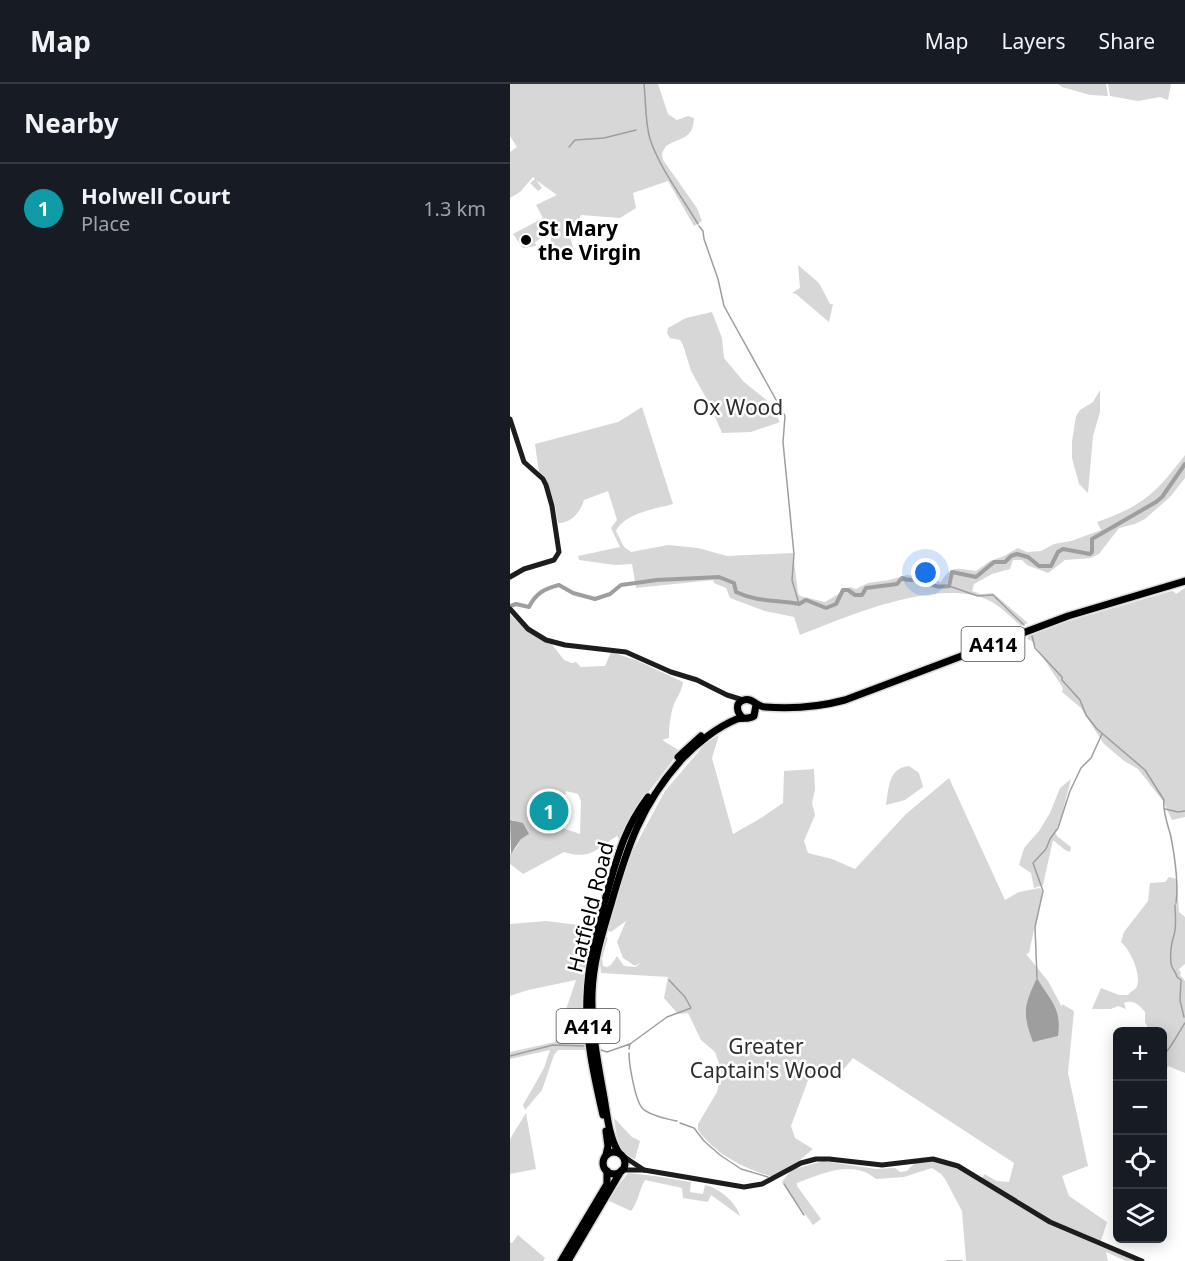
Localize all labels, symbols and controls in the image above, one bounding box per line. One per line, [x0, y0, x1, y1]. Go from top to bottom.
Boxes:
text: Map [30, 22, 91, 60]
text: Map [925, 27, 969, 55]
text: Layers [1002, 27, 1066, 55]
text: Share [1099, 27, 1155, 55]
text: Nearby [24, 105, 119, 141]
text: Holwell Court [81, 180, 231, 210]
text: 1 [38, 195, 49, 222]
text: 1.3 km [423, 195, 486, 222]
text: Place [81, 210, 130, 237]
place label: St Mary the Virgin [538, 214, 641, 266]
marker: St Mary the Virgin [519, 233, 533, 247]
park label: Ox Wood [693, 393, 783, 421]
your location [911, 558, 940, 587]
road number: A414 [962, 627, 1024, 661]
pin: 1 [530, 788, 568, 834]
street label: Hatfield Road [560, 839, 620, 975]
road number: A414 [556, 1009, 620, 1043]
map controls [1113, 1027, 1167, 1243]
button: + [1113, 1027, 1167, 1081]
park label: Greater Captain's Wood [690, 1032, 842, 1084]
button: − [1113, 1081, 1167, 1135]
button: locate [1113, 1135, 1167, 1189]
button: layers [1113, 1189, 1167, 1243]

